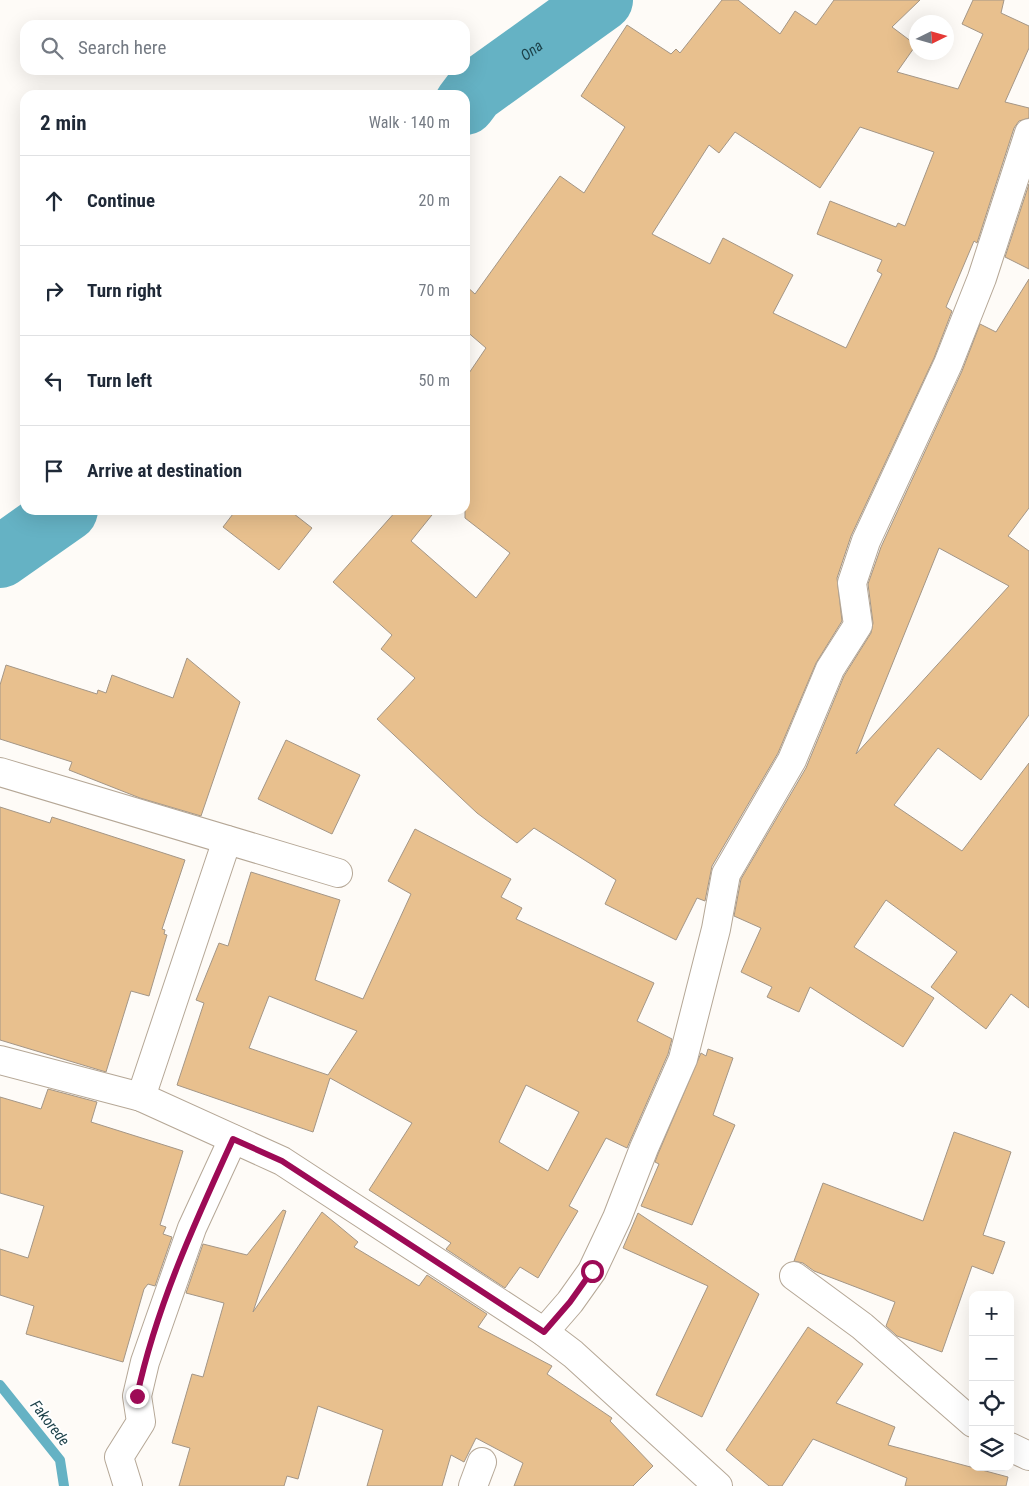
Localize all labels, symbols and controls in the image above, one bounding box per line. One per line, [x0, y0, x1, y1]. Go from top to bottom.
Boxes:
north arrow [909, 15, 954, 60]
search box [20, 20, 470, 75]
icon: search [38, 34, 66, 62]
text: Search here [78, 36, 166, 59]
water label: Ona [517, 37, 546, 65]
text: 2 min [40, 111, 87, 135]
text: Walk · 140 m [369, 113, 450, 132]
icon: ahead [40, 187, 68, 215]
text: Continue [87, 189, 155, 212]
text: 20 m [418, 191, 450, 210]
icon: right [40, 277, 68, 305]
text: Turn right [87, 279, 162, 302]
text: 70 m [418, 281, 450, 300]
icon: left [40, 367, 68, 395]
text: Turn left [87, 369, 152, 392]
text: 50 m [418, 371, 450, 390]
icon: arrive [40, 457, 68, 485]
text: Arrive at destination [87, 459, 242, 482]
route start [581, 1260, 604, 1283]
map controls [969, 1291, 1014, 1471]
button: + [969, 1291, 1014, 1336]
button: − [969, 1336, 1014, 1381]
button: locate [969, 1381, 1014, 1426]
route end [126, 1385, 149, 1408]
water label: Fakorede [27, 1397, 73, 1449]
button: layers [969, 1426, 1014, 1471]

